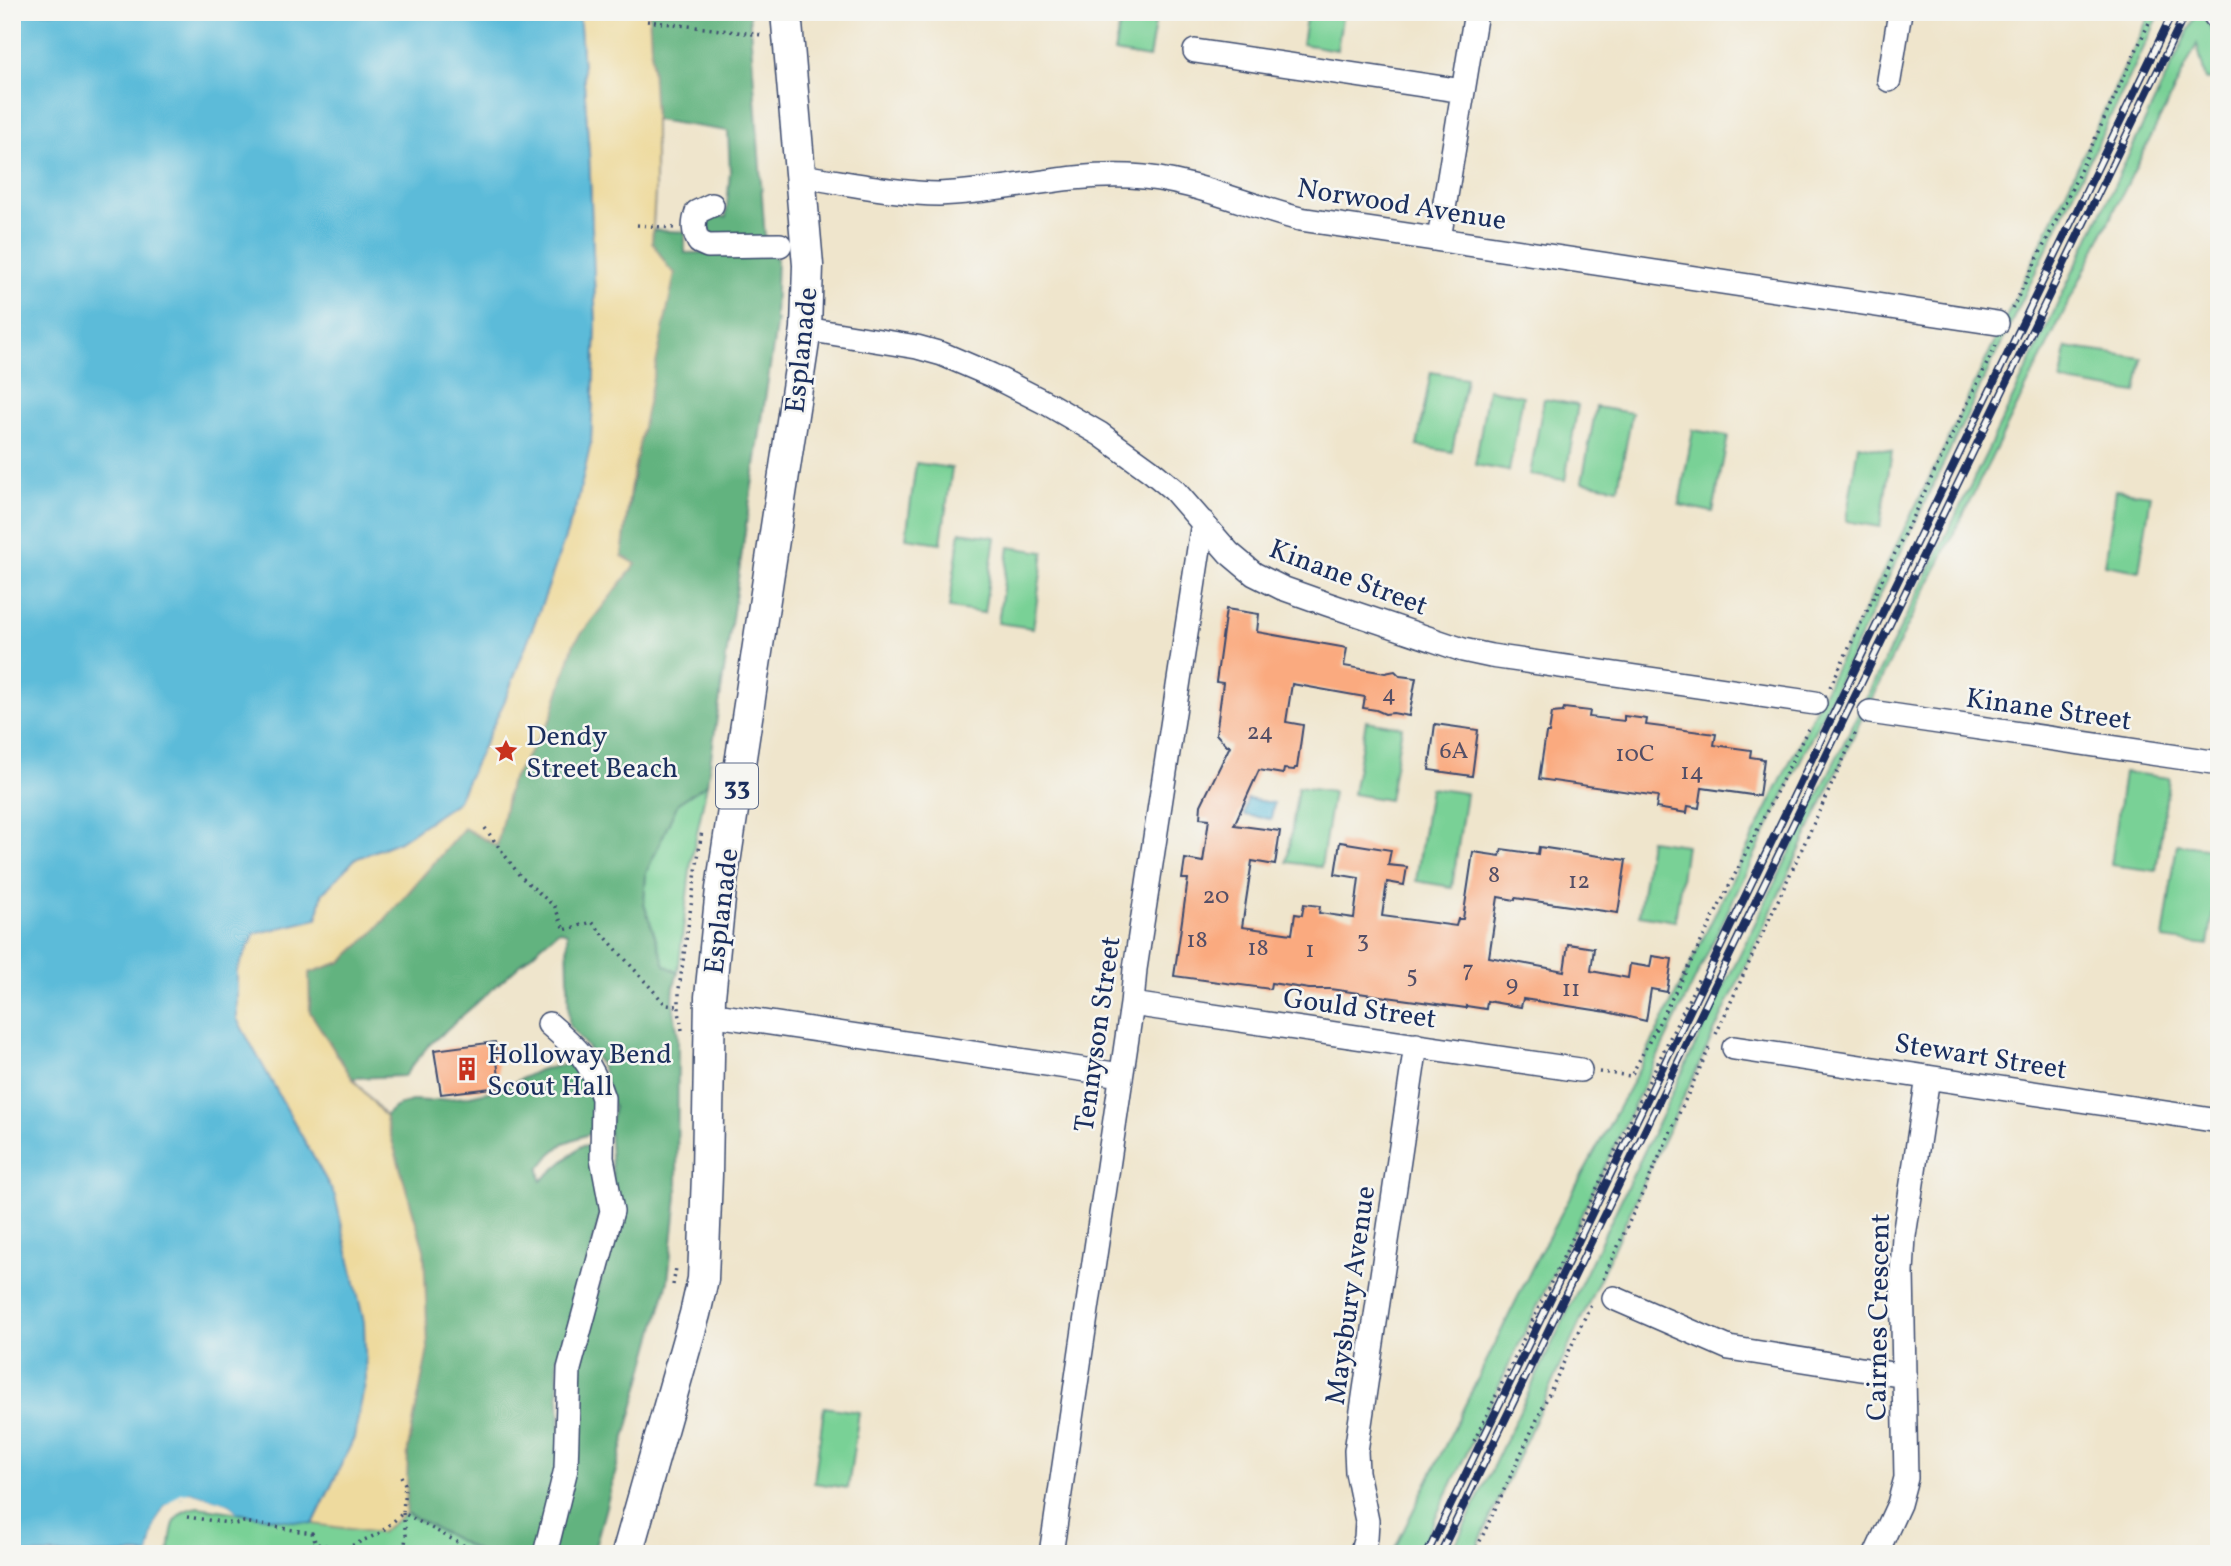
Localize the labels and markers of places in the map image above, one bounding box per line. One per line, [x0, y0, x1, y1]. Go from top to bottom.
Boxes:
place label: Dendy Street Beach [526, 718, 678, 789]
place icon: Dendy Street Beach [492, 737, 520, 765]
place label: Holloway Bend Scout Hall [487, 1036, 672, 1107]
building icon: Holloway Bend Scout Hall [453, 1055, 481, 1083]

